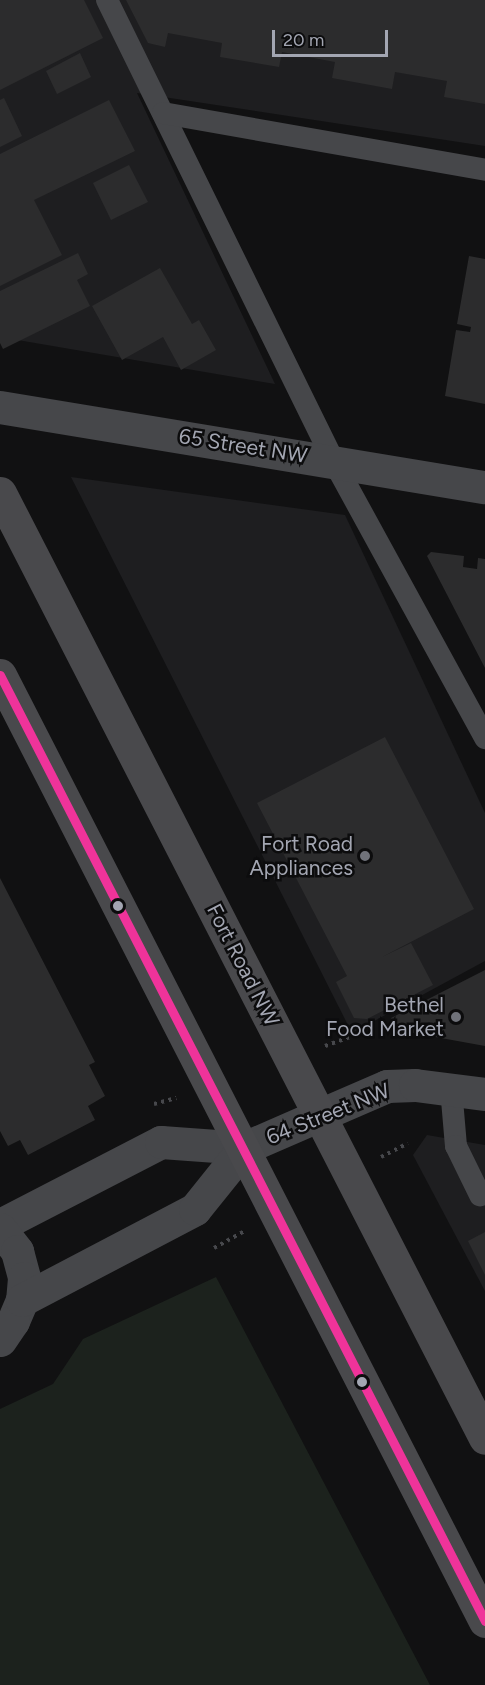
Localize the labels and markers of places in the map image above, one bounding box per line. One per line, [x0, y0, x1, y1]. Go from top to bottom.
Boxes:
place label: Fort Road Appliances [249, 831, 353, 881]
marker: Fort Road Appliances [358, 849, 372, 863]
unlabelled marker [112, 900, 124, 912]
place label: Bethel Food Market [326, 992, 444, 1042]
marker: Bethel Food Market [449, 1010, 463, 1024]
unlabelled marker [356, 1376, 368, 1388]

